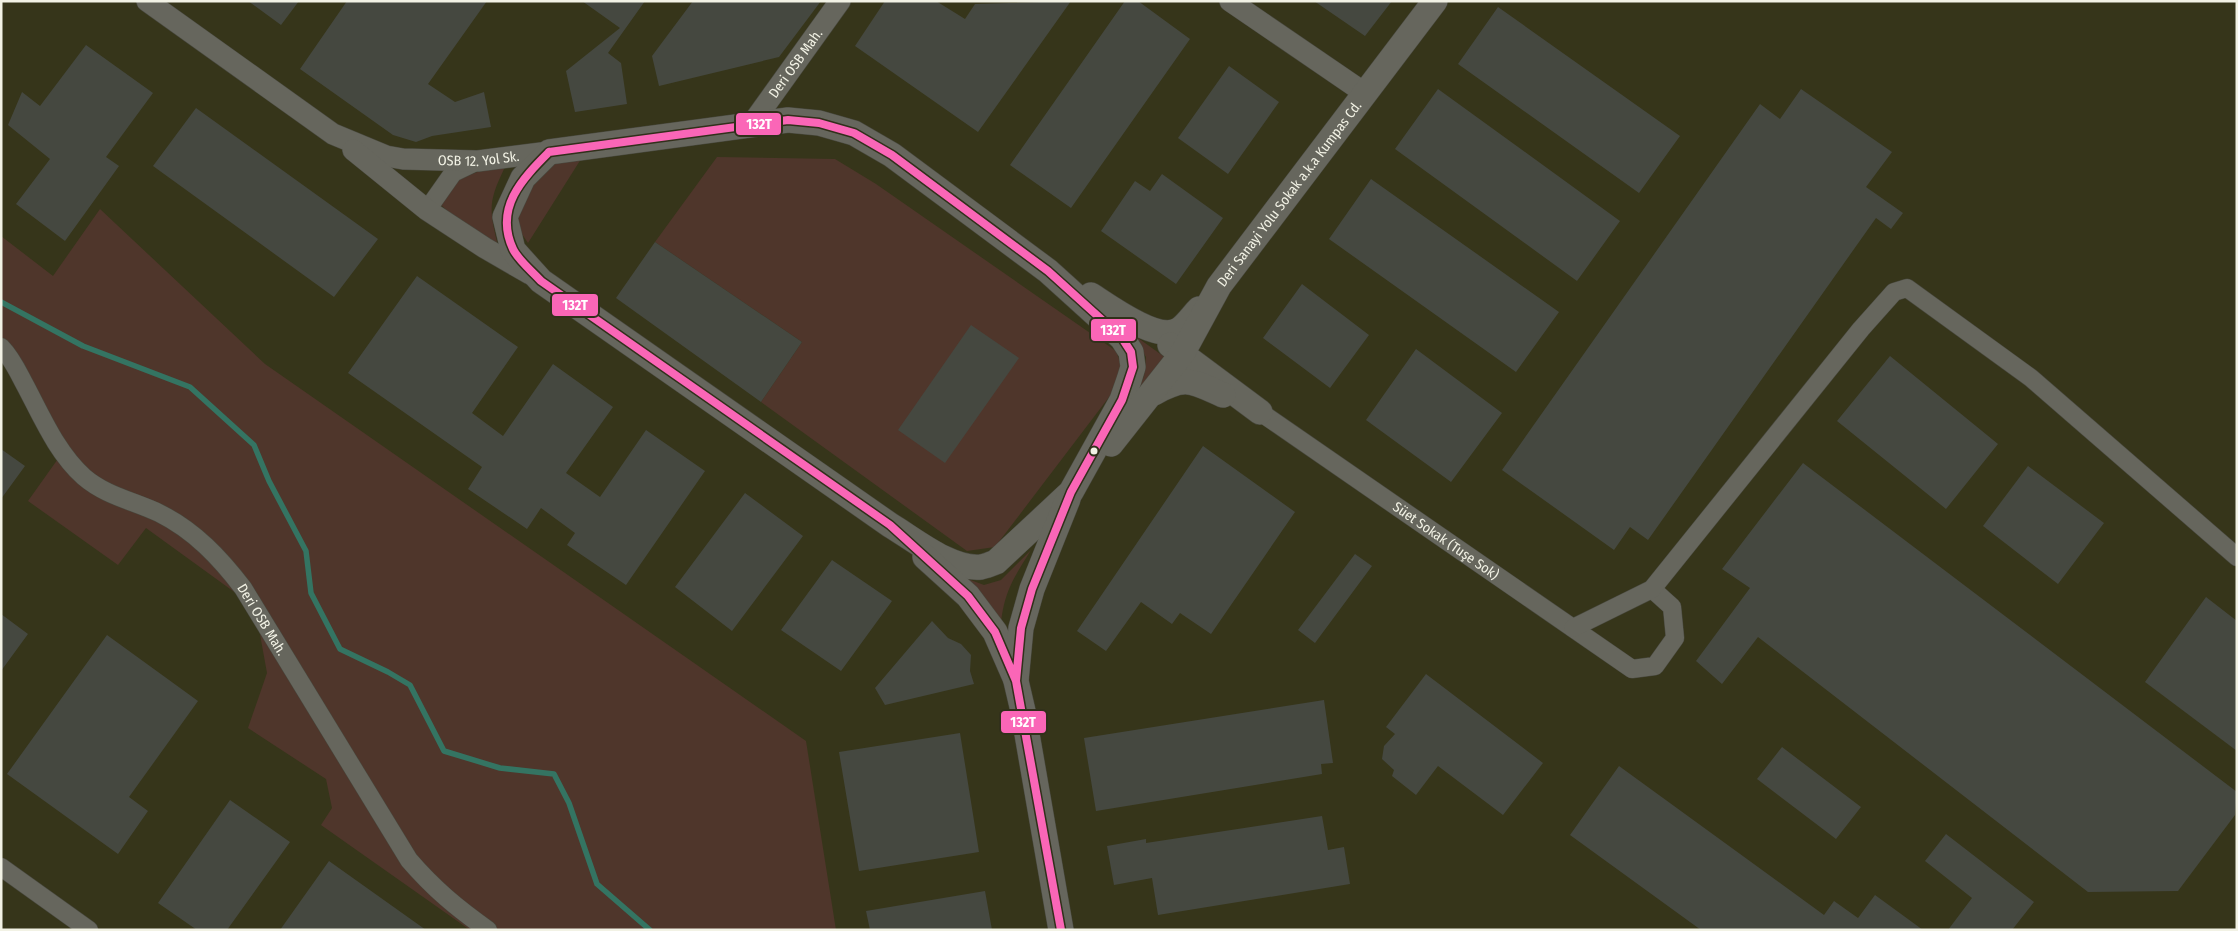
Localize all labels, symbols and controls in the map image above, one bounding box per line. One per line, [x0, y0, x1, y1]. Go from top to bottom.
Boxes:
street label: Deri OSB Mah. [765, 25, 826, 101]
street label: Deri Sanayi Yolu Sokak a.k.a Kumpas Cd. [1213, 97, 1365, 290]
line badge: 132T [735, 112, 782, 136]
text: 132T [746, 116, 772, 133]
street label: OSB 12. Yol Sk. [438, 147, 520, 170]
line badge: 132T [551, 293, 599, 317]
text: 132T [562, 297, 588, 314]
line badge: 132T [1090, 318, 1137, 342]
text: 132T [1100, 322, 1126, 339]
unlabelled marker [1089, 446, 1099, 456]
street label: Süet Sokak (Tuşe Sok) [1390, 498, 1502, 583]
street label: Deri OSB Mah. [234, 581, 290, 658]
line badge: 132T [1000, 710, 1047, 734]
text: 132T [1010, 714, 1036, 731]

